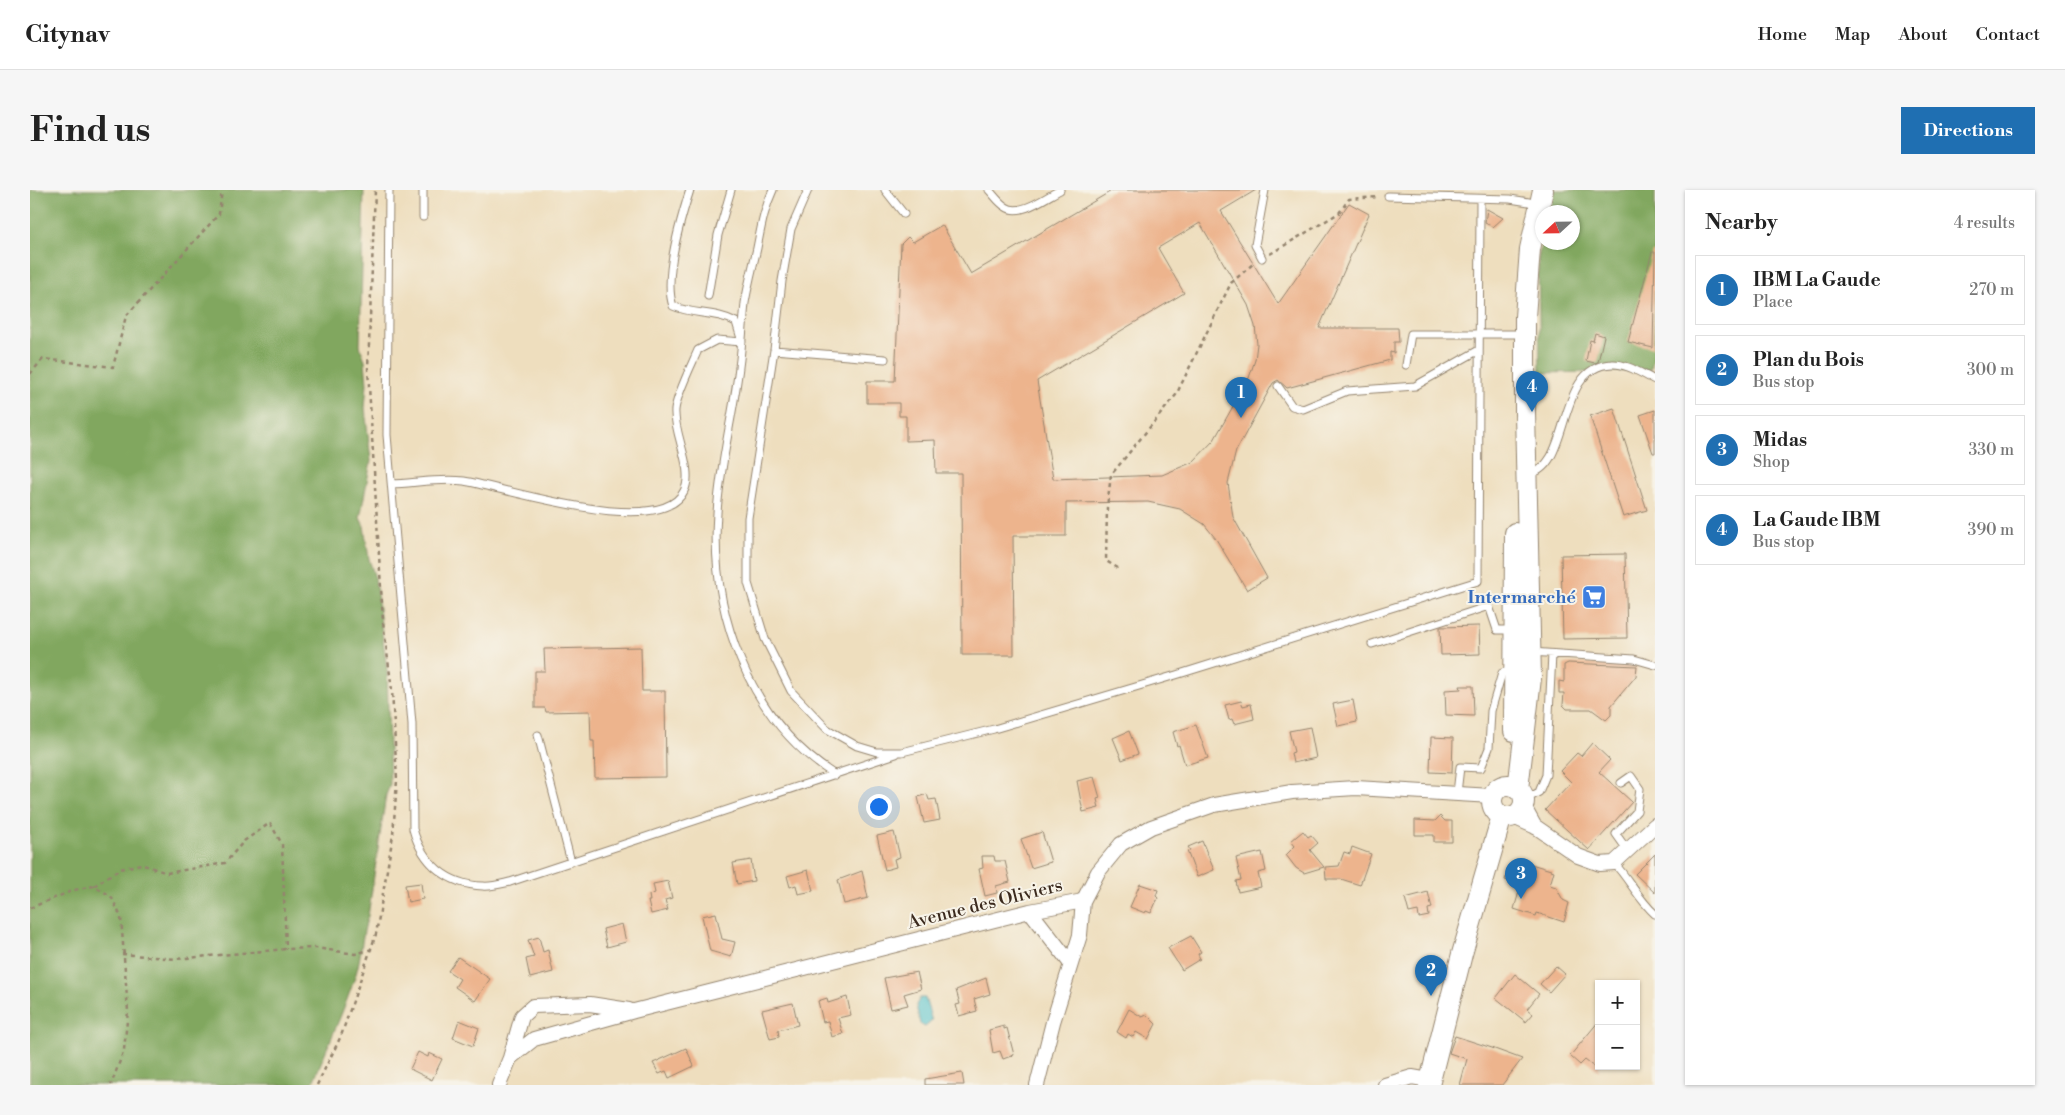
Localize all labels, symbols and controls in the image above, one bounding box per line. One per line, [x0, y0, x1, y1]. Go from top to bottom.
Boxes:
text: Citynav [25, 20, 110, 50]
text: Home [1758, 23, 1807, 46]
text: Map [1835, 23, 1871, 46]
text: About [1899, 23, 1948, 46]
text: Contact [1976, 23, 2040, 46]
button: Directions [1901, 107, 2035, 154]
text: Find us [30, 109, 150, 152]
north arrow [1535, 205, 1580, 250]
text: Nearby [1705, 210, 1778, 236]
text: 4 results [1954, 213, 2015, 233]
text: IBM La Gaude [1753, 268, 1881, 292]
text: 1 [1718, 280, 1726, 300]
text: 270 m [1969, 280, 2014, 300]
text: Place [1753, 292, 1793, 312]
text: Plan du Bois [1753, 348, 1864, 372]
text: 2 [1717, 360, 1727, 380]
text: 300 m [1967, 360, 2014, 380]
pin: 4 [1516, 371, 1548, 412]
text: Bus stop [1753, 372, 1815, 392]
pin: 1 [1225, 377, 1257, 418]
text: Midas [1753, 428, 1807, 452]
text: 3 [1717, 440, 1727, 460]
text: 330 m [1968, 440, 2014, 460]
text: Shop [1753, 452, 1790, 472]
text: La Gaude IBM [1753, 508, 1881, 532]
text: 4 [1717, 520, 1727, 540]
text: 390 m [1968, 520, 2014, 540]
text: Bus stop [1753, 532, 1815, 552]
supermarket icon: Intermarché [1581, 584, 1607, 610]
place label: Intermarché [1467, 586, 1576, 609]
your location [866, 794, 892, 820]
pin: 3 [1505, 858, 1537, 899]
street label: Avenue des Oliviers [904, 874, 1065, 935]
pin: 2 [1415, 955, 1447, 996]
map controls [1595, 980, 1640, 1070]
button: + [1595, 980, 1640, 1025]
button: − [1595, 1025, 1640, 1070]

